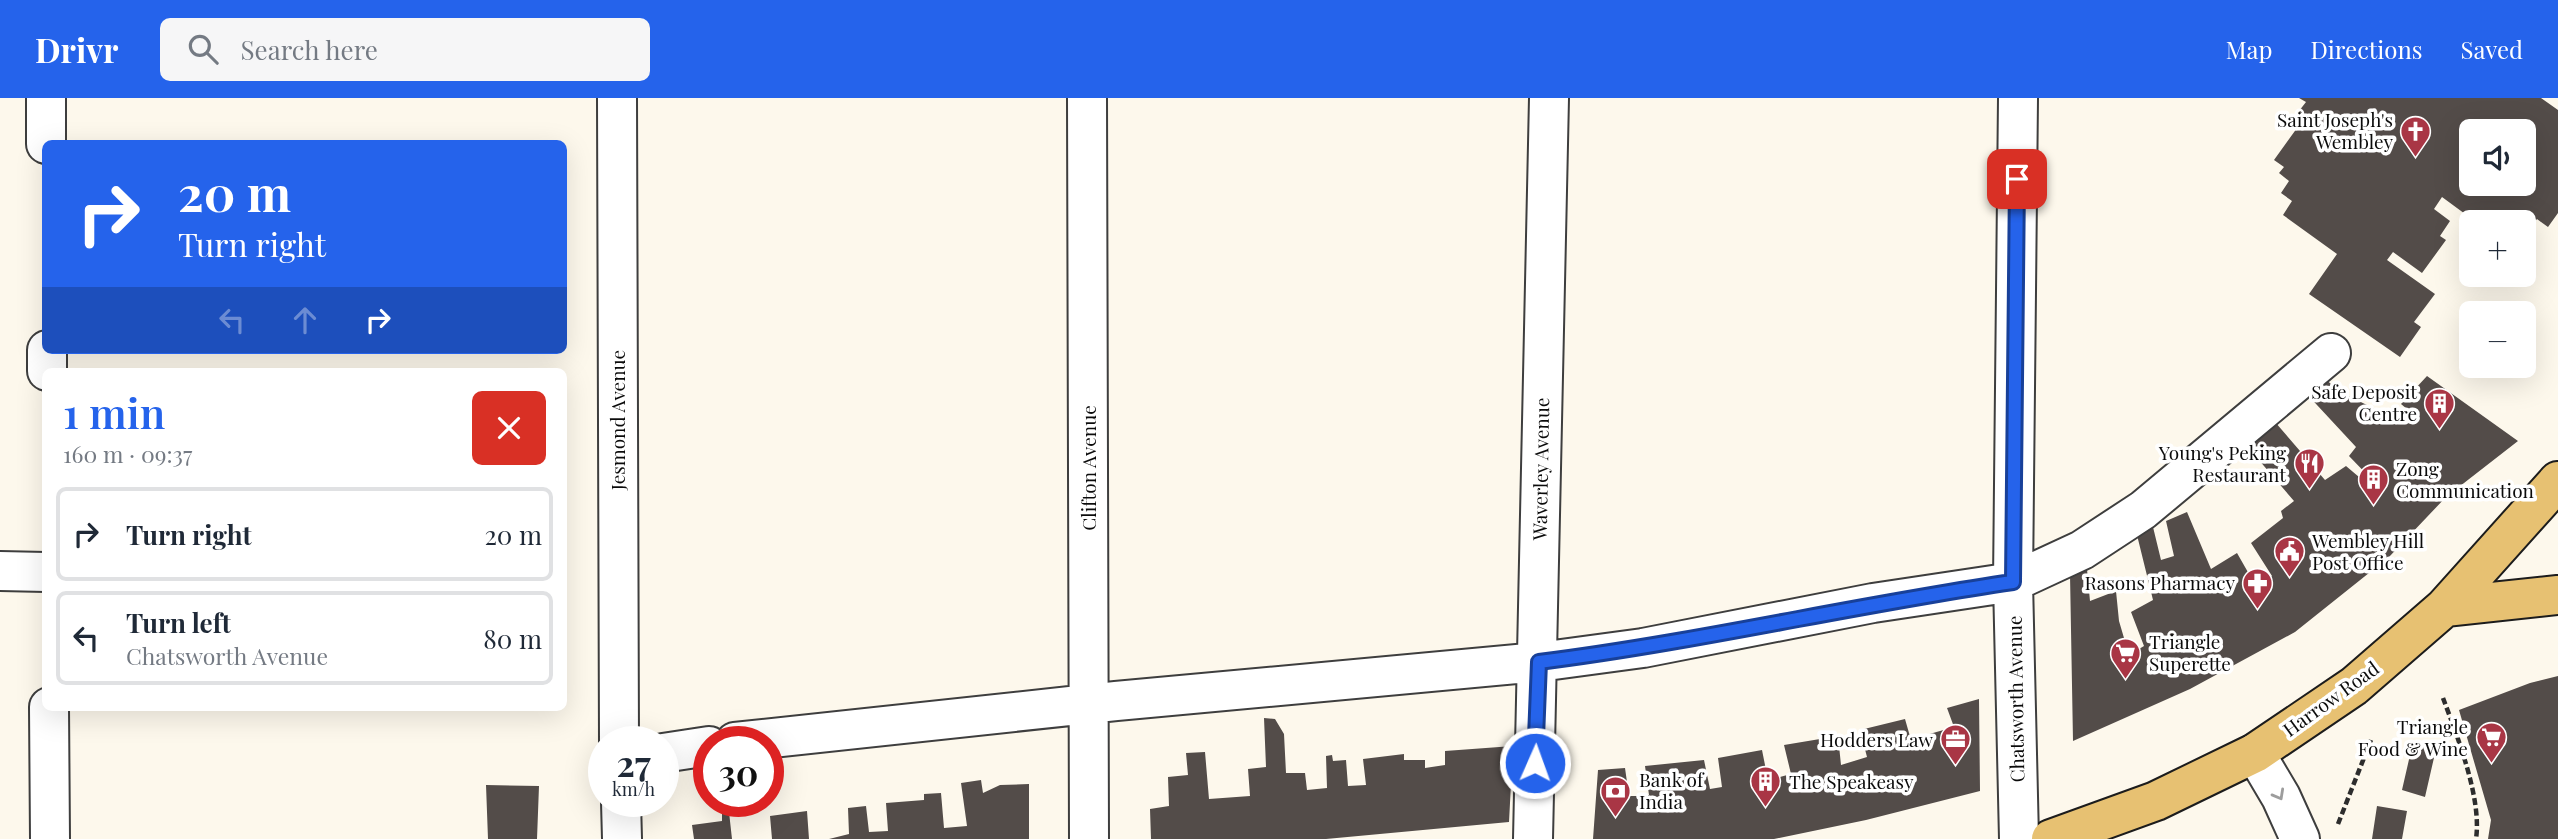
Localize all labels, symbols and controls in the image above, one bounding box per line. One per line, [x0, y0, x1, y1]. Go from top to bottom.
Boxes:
search box [160, 18, 650, 81]
text: Drivr [35, 27, 118, 71]
icon: search [184, 30, 222, 68]
text: Search here [240, 32, 378, 67]
text: Map [2226, 33, 2272, 65]
text: Directions [2310, 33, 2423, 65]
text: Saved [2461, 33, 2523, 65]
place label: Saint Joseph's Wembley [2277, 106, 2393, 154]
church icon: Saint Joseph's Wembley [2399, 114, 2433, 158]
map controls [2459, 119, 2536, 378]
button: sound [2459, 119, 2536, 196]
pin [1987, 149, 2047, 209]
text: 20 m [178, 159, 291, 224]
icon: arrive [1998, 160, 2036, 198]
icon: right [63, 168, 154, 259]
button: + [2459, 210, 2536, 287]
text: Turn right [178, 222, 326, 265]
icon: left [213, 301, 251, 339]
icon: ahead [286, 301, 324, 339]
icon: right [359, 301, 397, 339]
button: − [2459, 301, 2536, 378]
street label: Jesmond Avenue [604, 350, 630, 491]
place label: Safe Deposit Centre [2311, 378, 2417, 426]
text: 1 min [63, 384, 165, 440]
building icon: Safe Deposit Centre [2423, 386, 2457, 430]
button: close [472, 391, 546, 465]
street label: Waverley Avenue [1526, 397, 1554, 542]
street label: Clifton Avenue [1075, 405, 1101, 531]
text: 160 m · 09:37 [63, 438, 192, 469]
place label: Young's Peking Restaurant [2158, 439, 2286, 487]
restaurant icon: Young's Peking Restaurant [2292, 447, 2326, 491]
place label: Zong Communication [2396, 455, 2535, 503]
building icon: Zong Communication [2356, 463, 2390, 507]
icon: right [67, 515, 105, 553]
text: Turn right [126, 517, 252, 552]
text: 20 m [484, 517, 542, 552]
place label: Wembley Hill Post Office [2311, 527, 2425, 575]
public building icon: Wembley Hill Post Office [2272, 535, 2306, 579]
pharmacy icon: Rasons Pharmacy [2241, 566, 2275, 610]
place label: Rasons Pharmacy [2085, 569, 2235, 595]
text: Turn left [126, 605, 231, 640]
street label: Chatsworth Avenue [2001, 615, 2029, 783]
icon: left [67, 619, 105, 657]
text: 80 m [483, 621, 542, 656]
place label: Triangle Superette [2149, 628, 2231, 676]
supermarket icon: Triangle Superette [2109, 636, 2143, 680]
text: Chatsworth Avenue [126, 640, 328, 671]
street label: Harrow Road [2277, 655, 2384, 742]
place label: Triangle Food & Wine [2358, 713, 2468, 761]
supermarket icon: Triangle Food & Wine [2474, 721, 2508, 765]
office icon: Hodders Law [1939, 723, 1973, 767]
speed limit sign: 30 [693, 726, 784, 817]
position arrow [1498, 726, 1572, 800]
place label: Hodders Law [1820, 726, 1933, 752]
text: 27 [616, 739, 651, 786]
building icon: The Speakeasy [1749, 765, 1783, 809]
place label: Bank of India [1639, 766, 1705, 814]
place label: The Speakeasy [1789, 768, 1914, 794]
bank icon: Bank of India [1599, 774, 1633, 818]
text: km/h [612, 777, 655, 801]
one-way arrow [2271, 788, 2285, 800]

